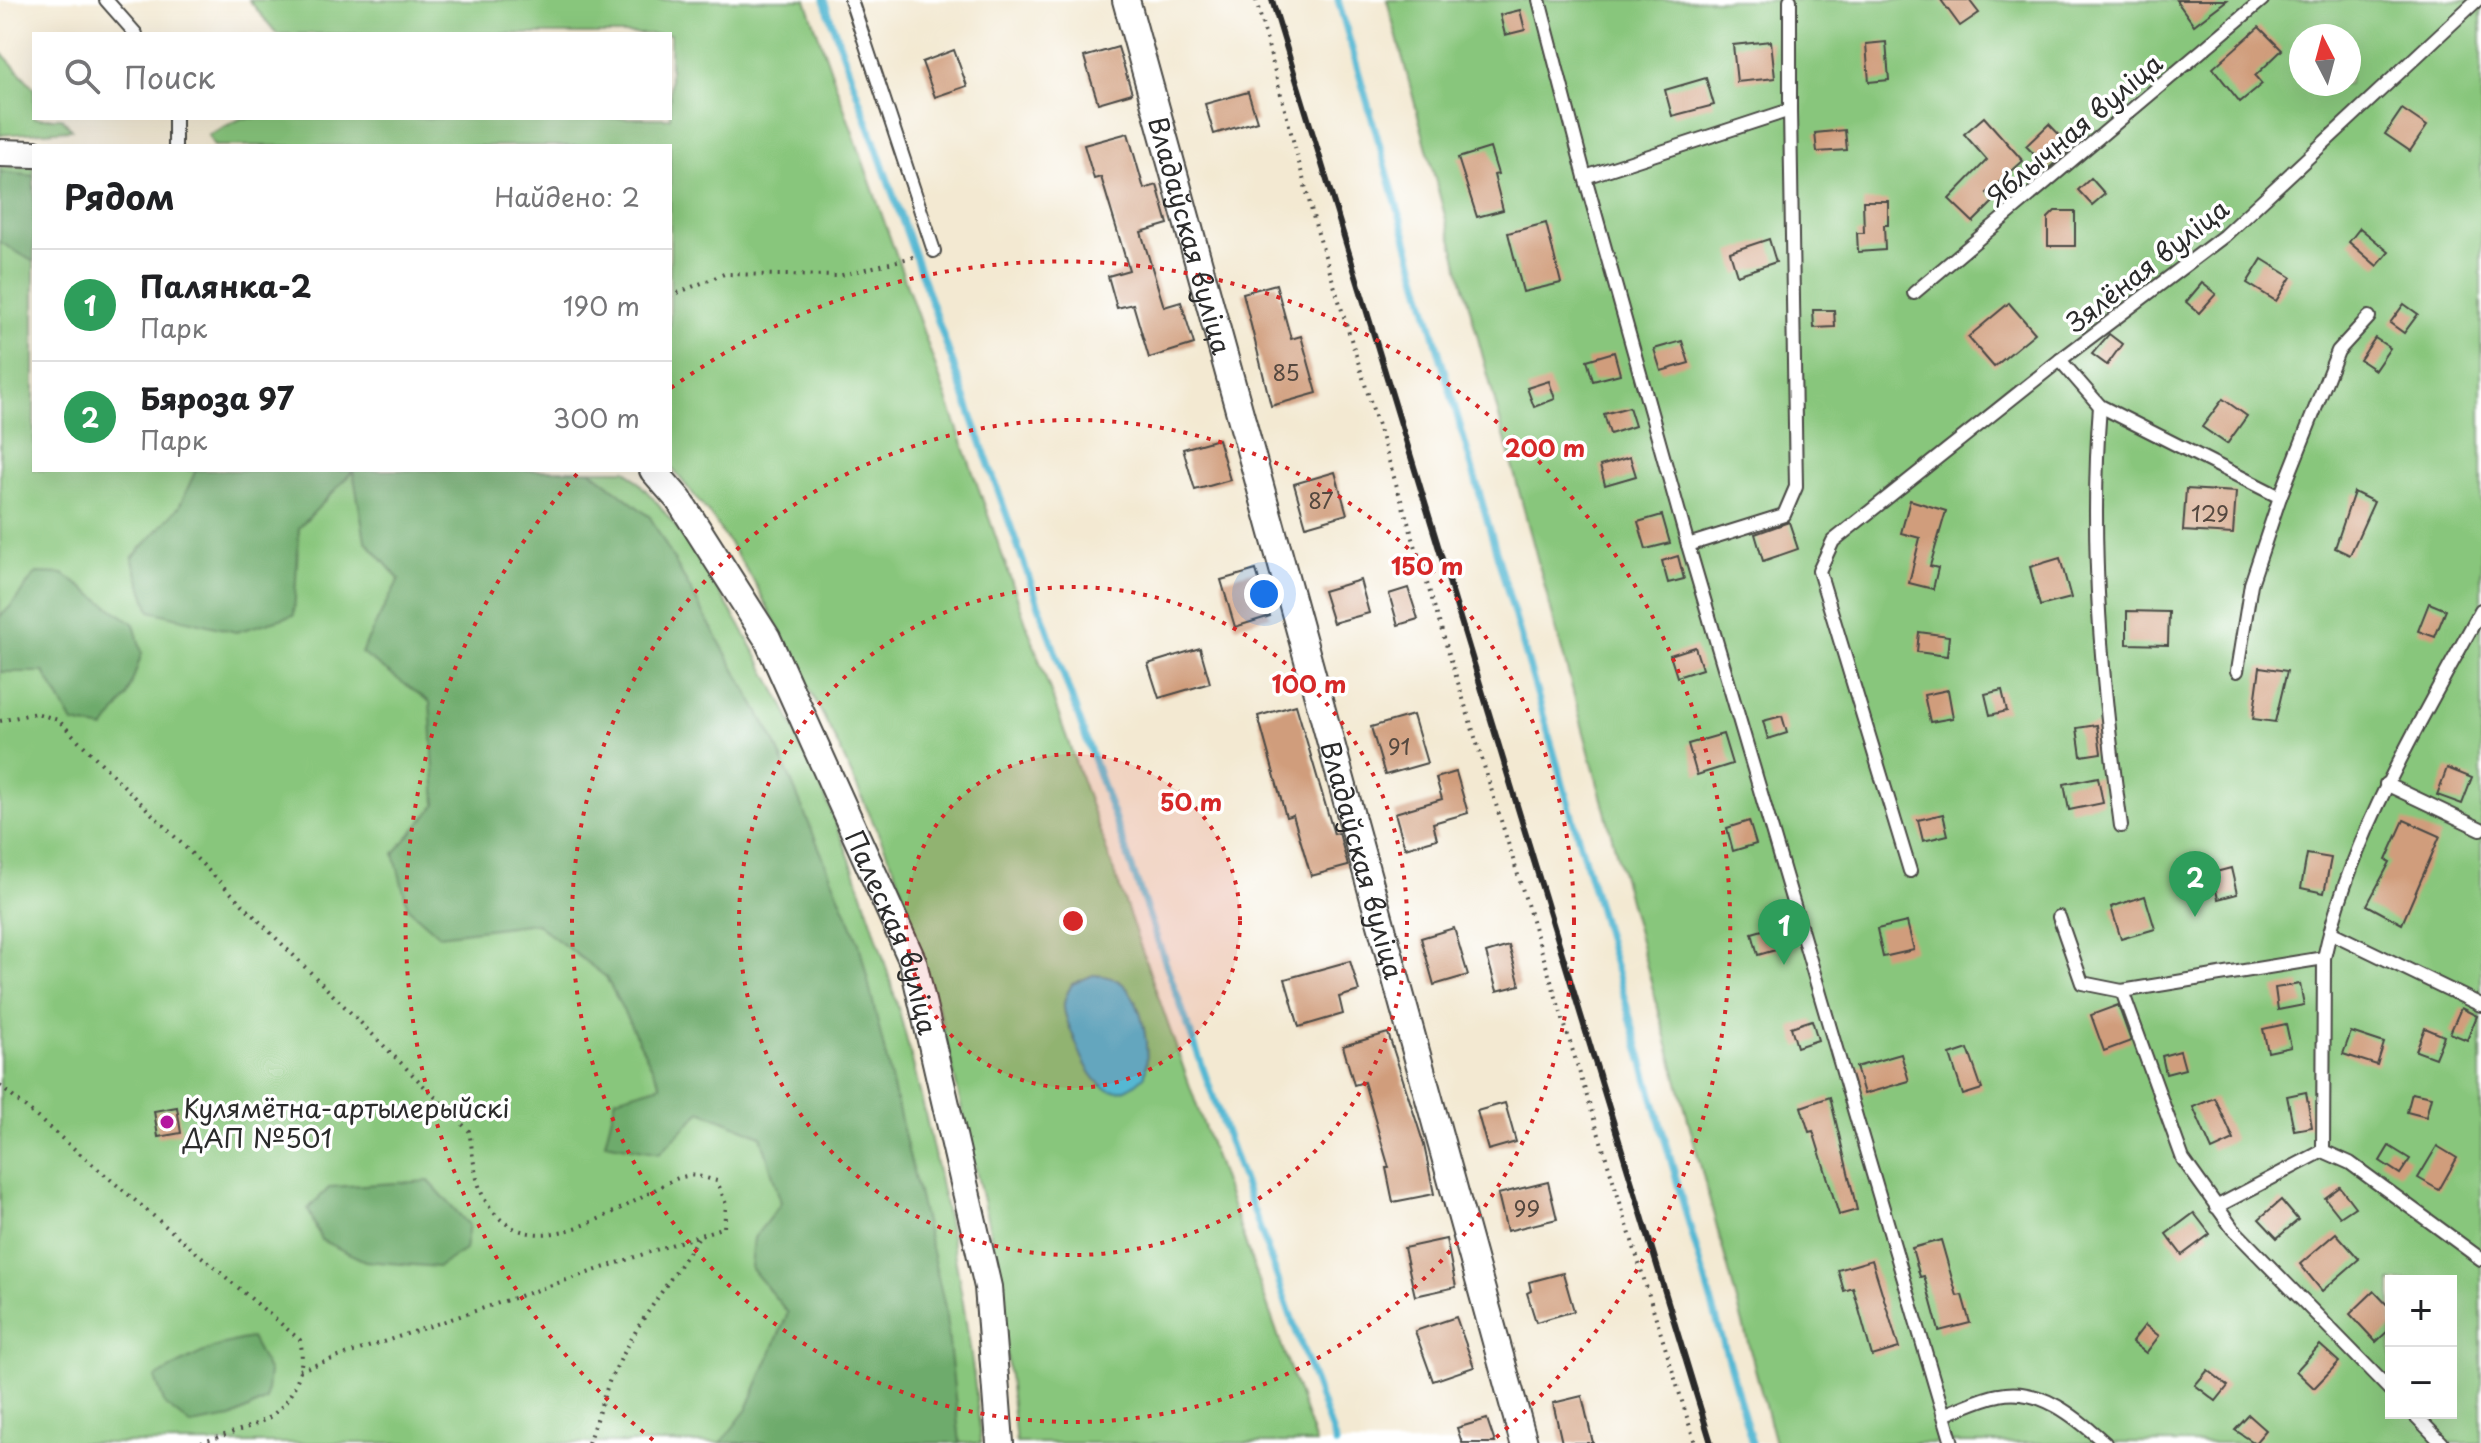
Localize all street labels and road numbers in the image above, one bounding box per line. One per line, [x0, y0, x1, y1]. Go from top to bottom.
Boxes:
street label: Яблычная вуліца [1977, 43, 2171, 214]
street label: Владаўская вуліца [1139, 112, 1242, 359]
street label: Зялёная вуліца [2057, 189, 2237, 341]
street label: Владаўская вуліца [1312, 736, 1415, 983]
street label: Палеская вуліца [836, 823, 949, 1038]

